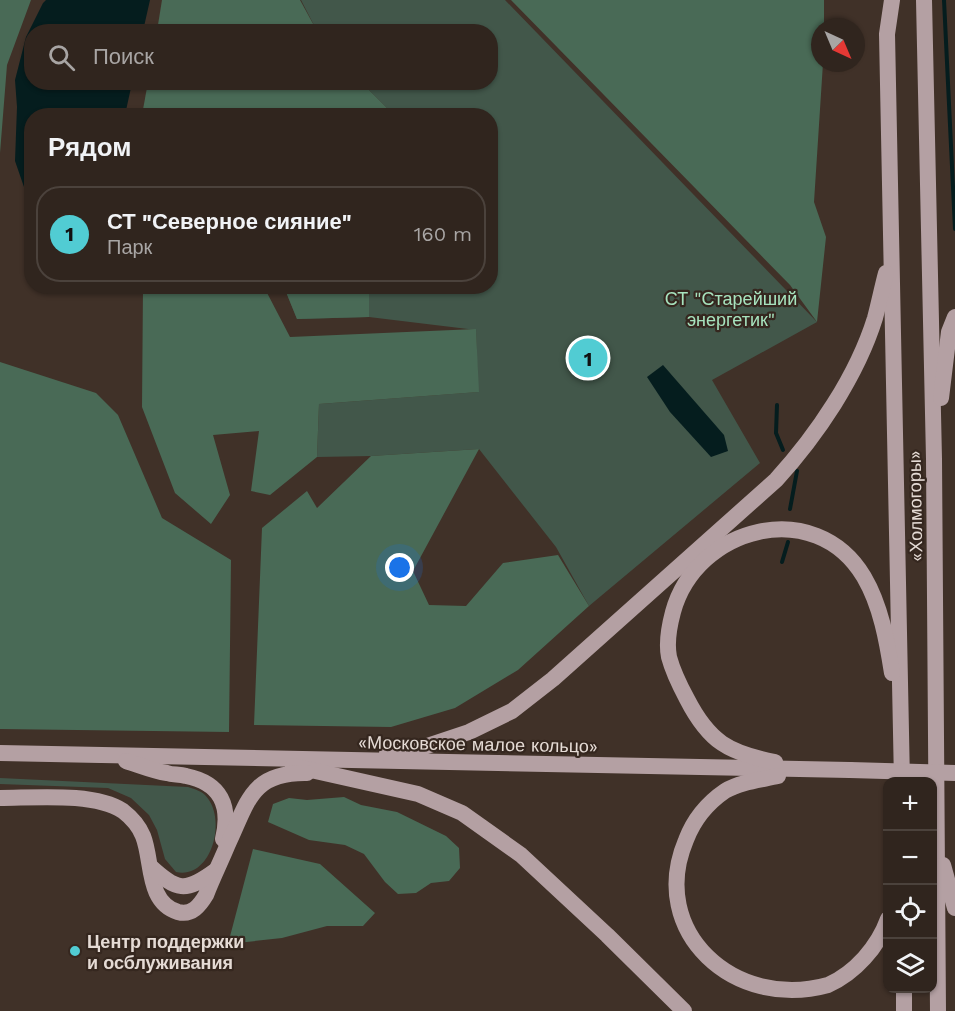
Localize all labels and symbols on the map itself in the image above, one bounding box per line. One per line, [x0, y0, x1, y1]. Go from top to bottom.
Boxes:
north arrow [811, 18, 865, 72]
park label: СТ "Старейший энергетик" [665, 288, 797, 330]
pin: 1 [568, 336, 608, 380]
street label: «Холмогоры» [904, 450, 926, 562]
your location [385, 553, 414, 582]
street label: «Московское малое кольцо» [358, 731, 598, 757]
place label: Центр поддержки и осблуживания [87, 931, 244, 973]
marker: Центр поддержки и осблуживания [68, 944, 82, 958]

